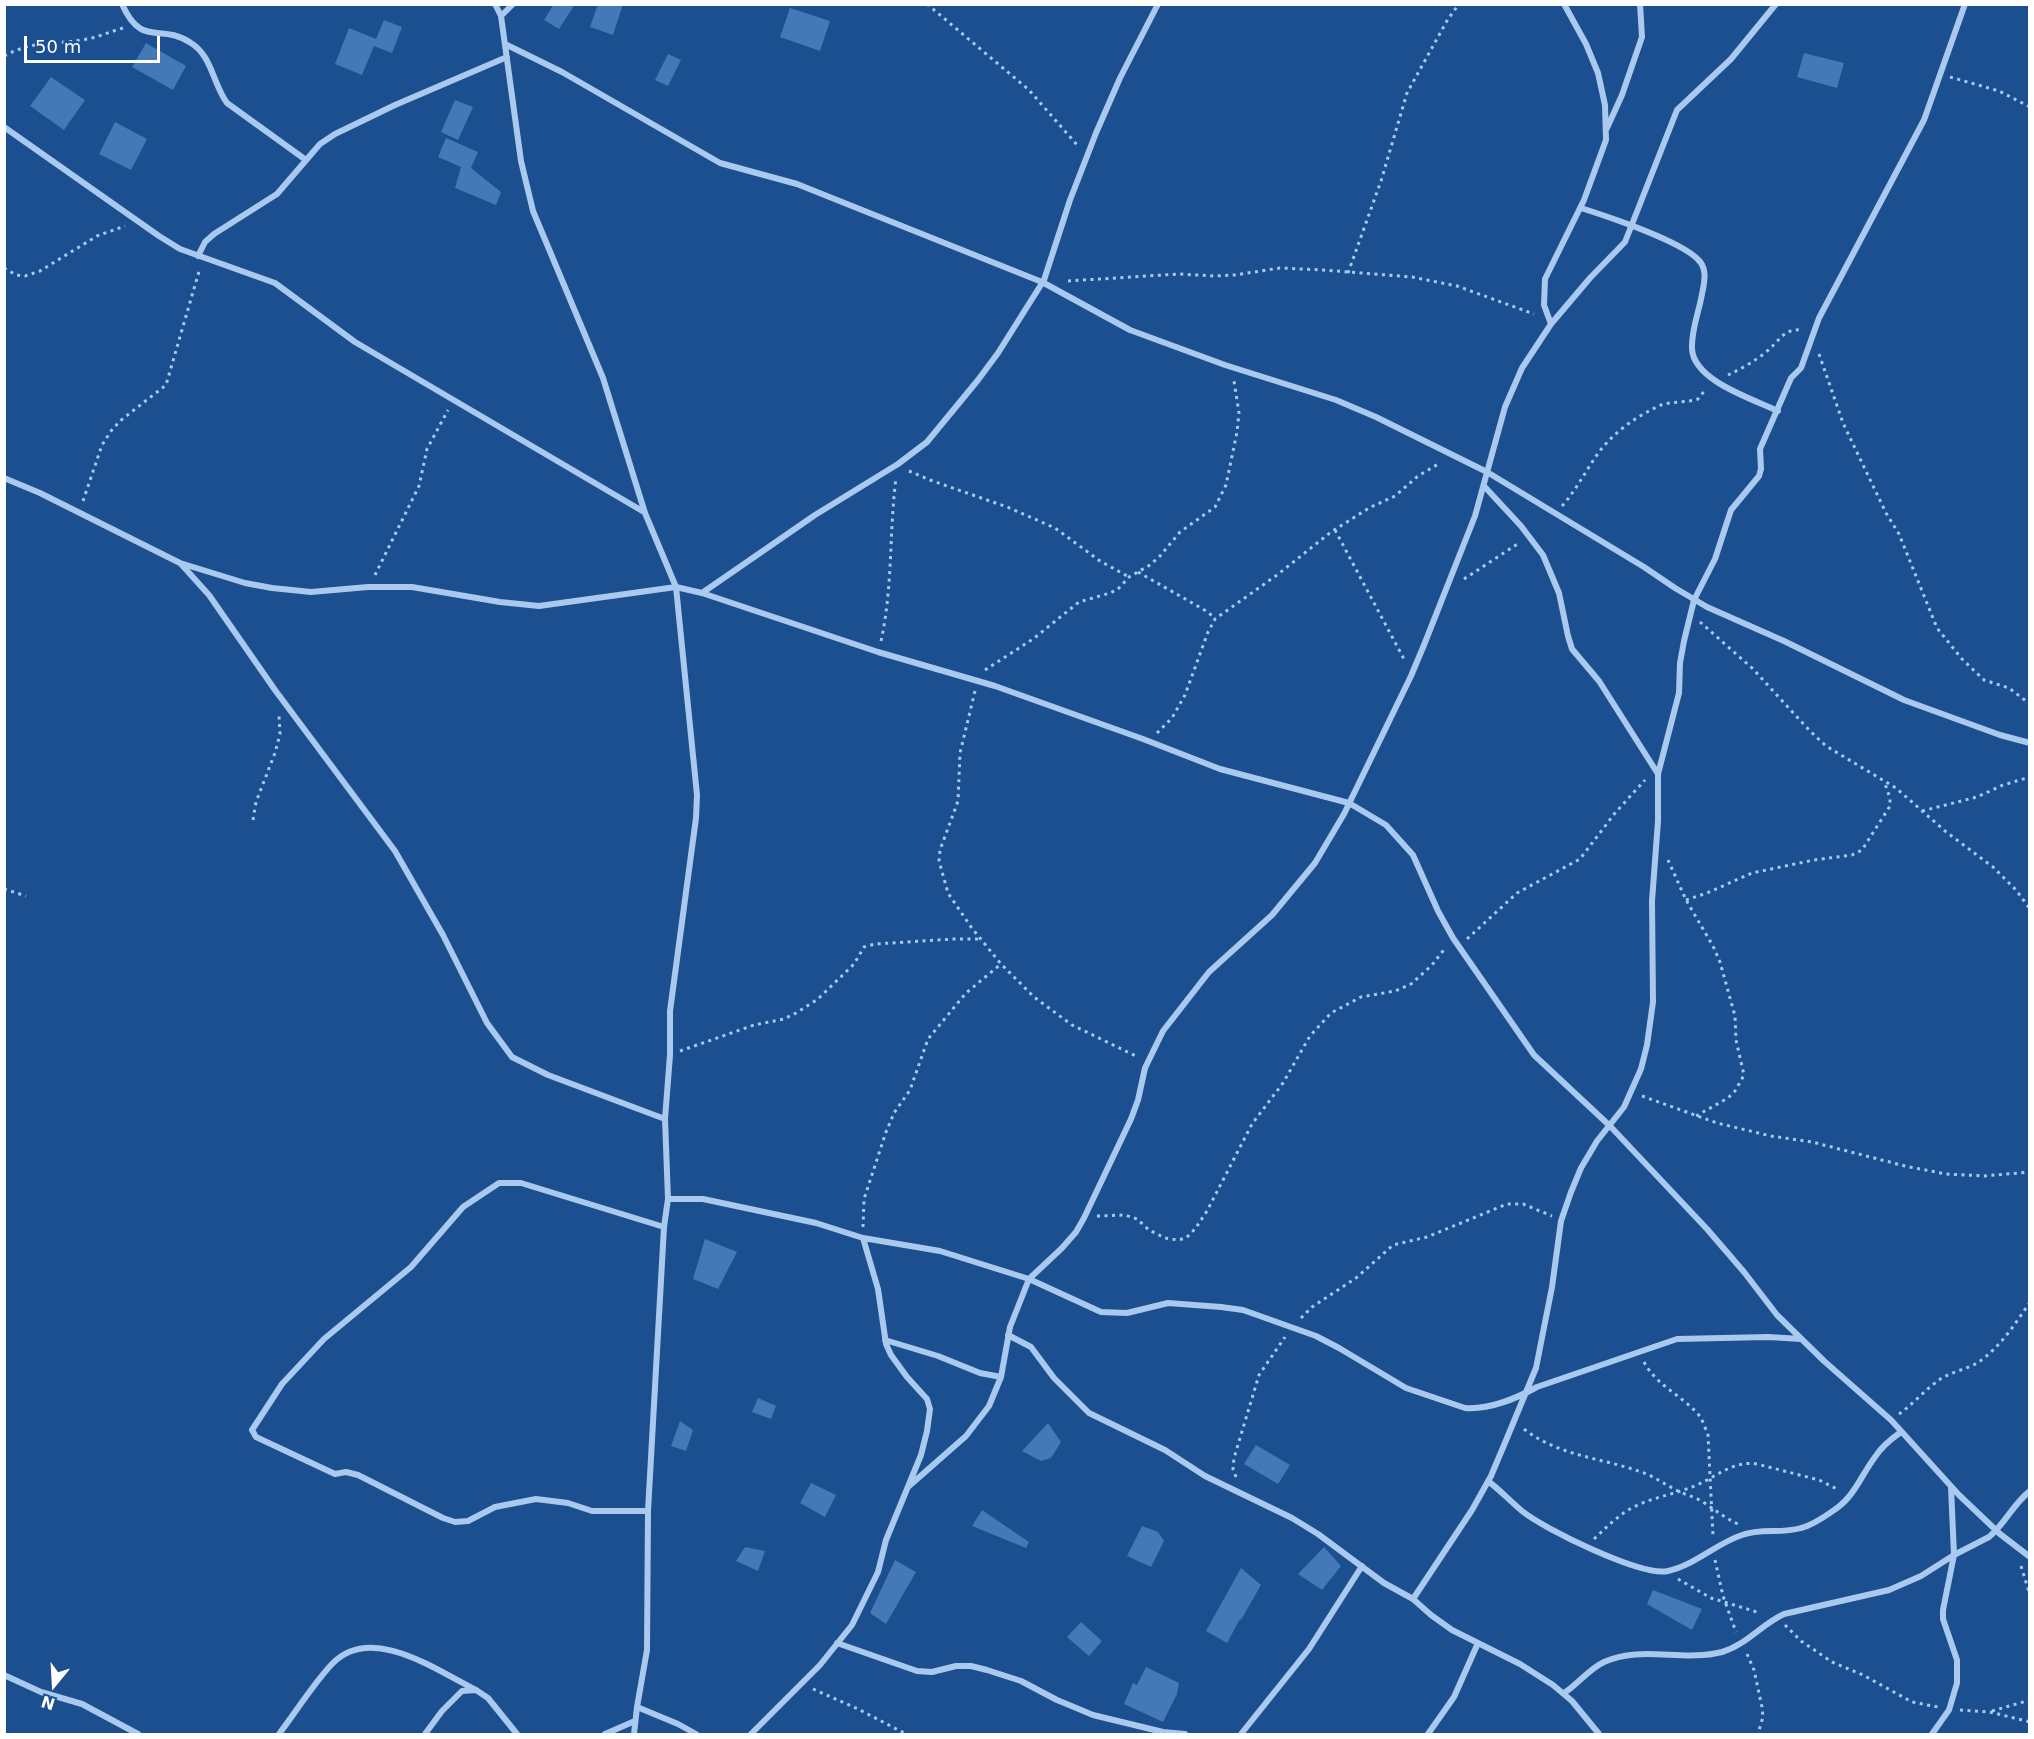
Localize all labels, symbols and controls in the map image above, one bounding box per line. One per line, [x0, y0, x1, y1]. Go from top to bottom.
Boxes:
scale bar [27, 24, 164, 62]
text: 50 m [35, 36, 81, 57]
north arrow [24, 1655, 84, 1715]
text: N [39, 1691, 58, 1714]

